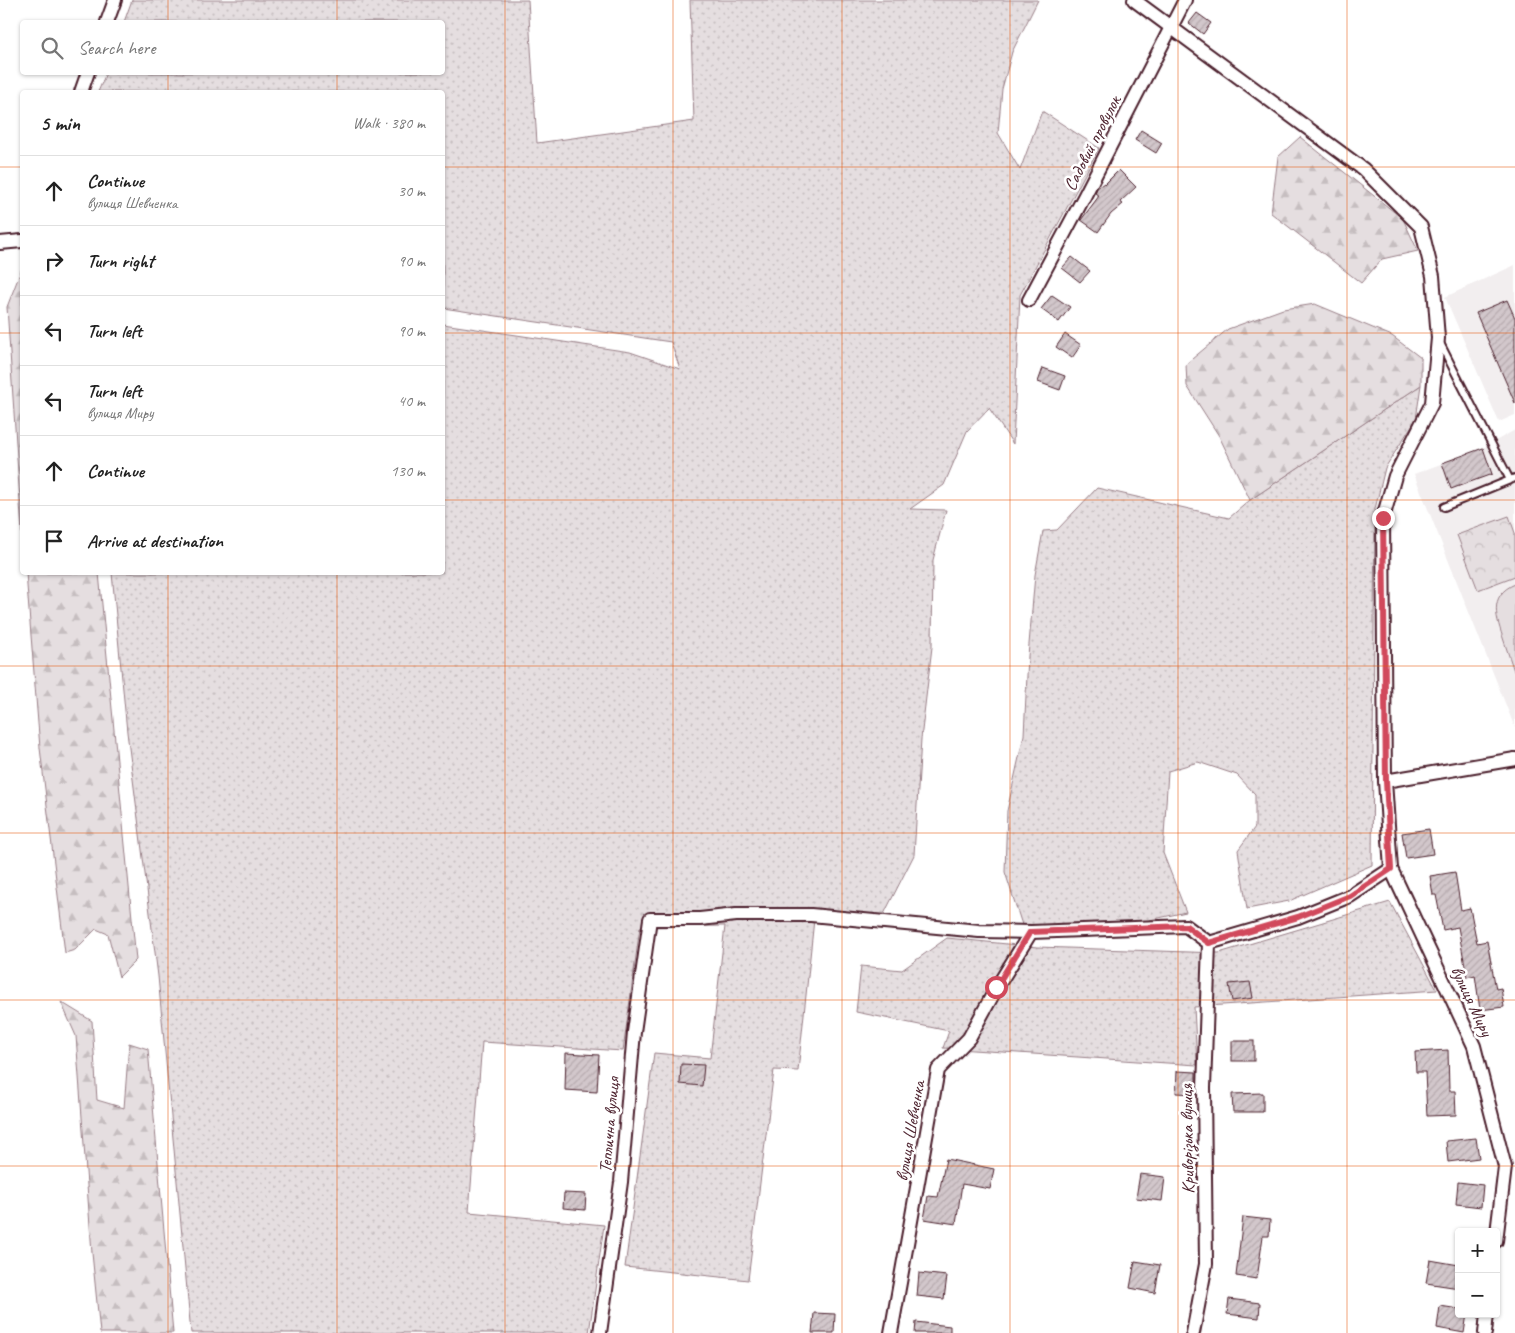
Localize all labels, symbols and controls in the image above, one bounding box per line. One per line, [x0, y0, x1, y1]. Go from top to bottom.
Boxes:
search box [20, 20, 445, 75]
icon: search [38, 34, 66, 62]
text: Search here [78, 36, 155, 60]
street label: Садовий провулок [1059, 91, 1126, 194]
text: 5 min [40, 110, 80, 136]
text: Walk · 380 m [353, 113, 425, 133]
text: Continue [87, 169, 144, 193]
icon: ahead [40, 177, 68, 205]
text: 30 m [398, 181, 425, 201]
text: вулиця Шевченка [87, 193, 177, 213]
icon: right [40, 247, 68, 275]
text: Turn right [87, 249, 154, 273]
text: 90 m [398, 251, 425, 271]
icon: left [40, 317, 68, 345]
text: Turn left [87, 319, 142, 343]
text: 90 m [398, 321, 425, 341]
text: Turn left [87, 379, 142, 403]
icon: left [40, 387, 68, 415]
text: 40 m [398, 391, 425, 411]
text: вулиця Миру [87, 403, 154, 423]
icon: ahead [40, 457, 68, 485]
text: Continue [87, 459, 144, 483]
text: 130 m [391, 461, 425, 481]
route end [1372, 507, 1395, 530]
icon: arrive [40, 527, 68, 555]
text: Arrive at destination [87, 529, 223, 553]
street label: вулиця Миру [1446, 962, 1499, 1041]
route start [985, 976, 1008, 999]
street label: Теплична вулиця [594, 1074, 624, 1174]
street label: вулиця Шевченка [890, 1077, 930, 1183]
street label: Криворізька вулиця [1175, 1082, 1200, 1194]
map controls [1455, 1228, 1500, 1318]
button: + [1455, 1228, 1500, 1273]
button: − [1455, 1273, 1500, 1318]

